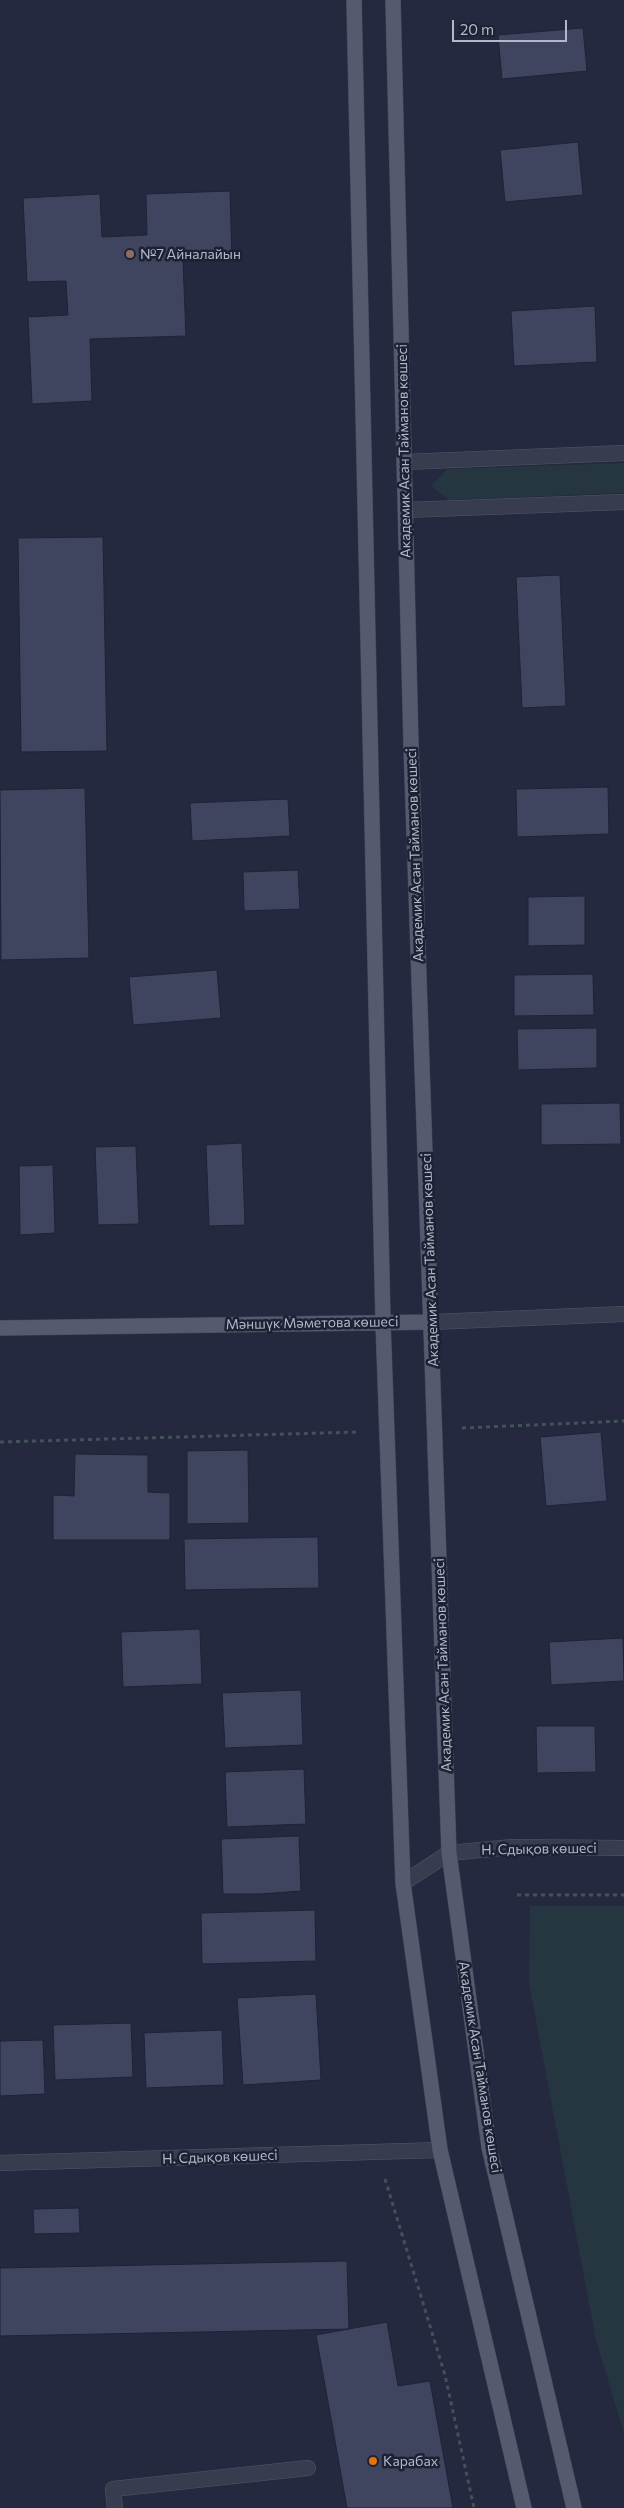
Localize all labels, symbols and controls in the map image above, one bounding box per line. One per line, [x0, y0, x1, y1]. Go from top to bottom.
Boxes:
scale bar [454, 10, 569, 42]
text: 20 m [460, 20, 494, 38]
place label: №7 Айналайын [140, 246, 241, 262]
marker: №7 Айналайын [124, 248, 136, 260]
street label: Академик Асан Тайманов көшесі [394, 344, 414, 558]
street label: Академик Асан Тайманов көшесі [403, 748, 427, 962]
street label: Академик Асан Тайманов көшесі [418, 1153, 442, 1367]
street label: Мәншүк Мәметова көшесі [225, 1313, 399, 1333]
street label: Академик Асан Тайманов көшесі [431, 1558, 455, 1772]
street label: Н. Сдықов көшесі [481, 1840, 597, 1858]
street label: Академик Асан Тайманов көшесі [455, 1960, 505, 2174]
street label: Н. Сдықов көшесі [162, 2147, 278, 2167]
place label: Карабах [383, 2453, 438, 2469]
marker: Карабах [367, 2455, 379, 2467]

